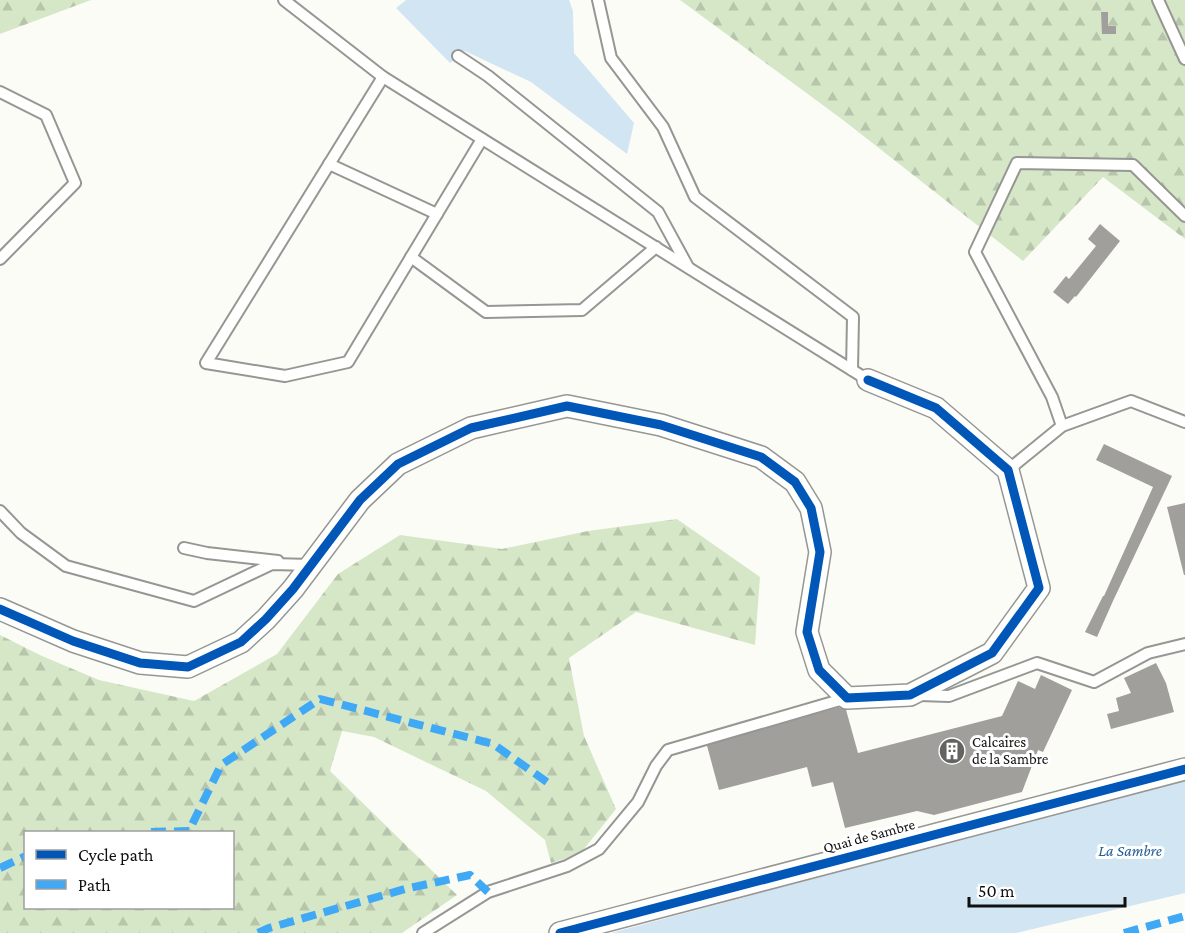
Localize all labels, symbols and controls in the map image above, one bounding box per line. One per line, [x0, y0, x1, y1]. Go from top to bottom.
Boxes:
place label: Calcaires de la Sambre [972, 734, 1049, 767]
building icon: Calcaires de la Sambre [937, 736, 967, 766]
street label: Quai de Sambre [821, 816, 917, 856]
legend [24, 831, 234, 909]
water label: La Sambre [1098, 842, 1162, 859]
text: Cycle path [78, 845, 154, 865]
scale bar [969, 870, 1125, 908]
text: Path [78, 875, 111, 895]
text: 50 m [978, 881, 1015, 901]

